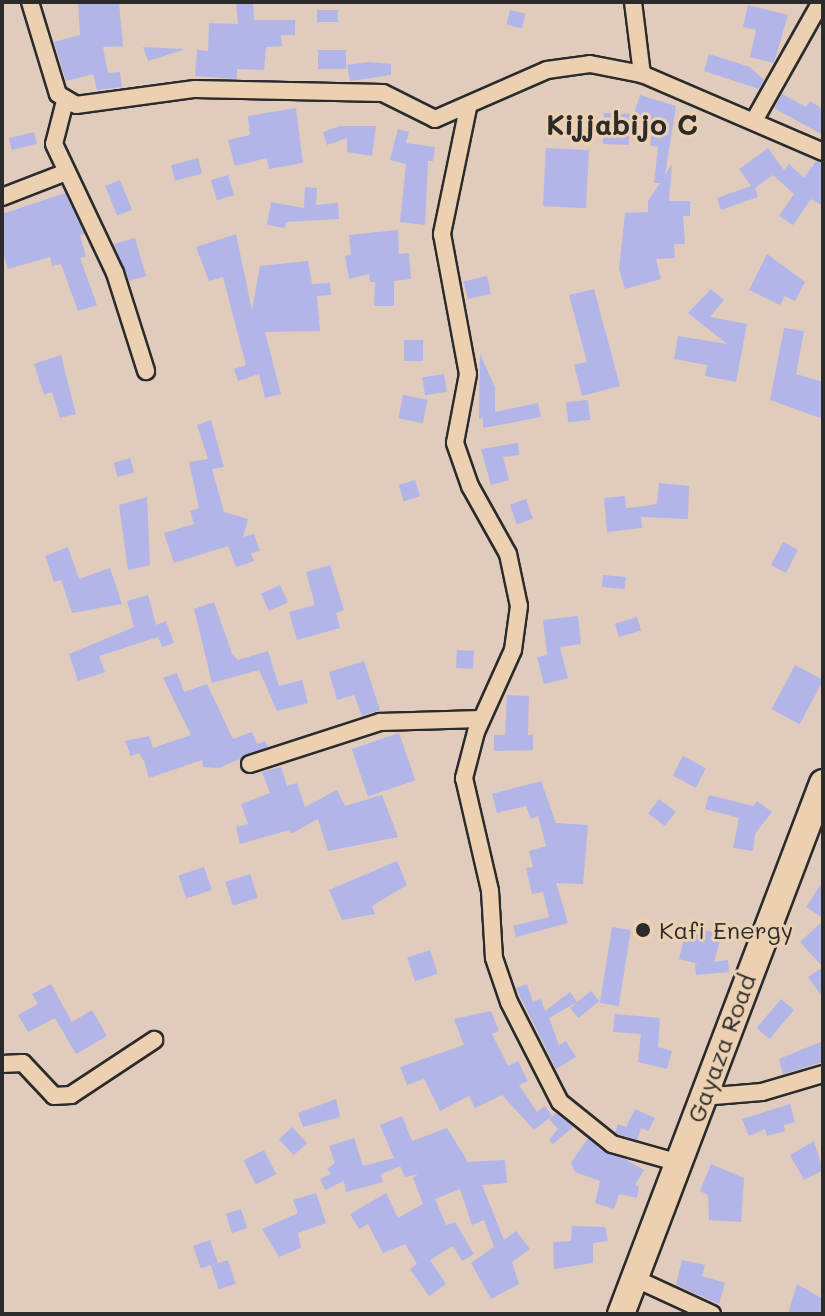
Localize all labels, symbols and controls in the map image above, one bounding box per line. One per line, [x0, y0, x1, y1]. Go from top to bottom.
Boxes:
district label: Kijjabijo C [546, 107, 698, 141]
place label: Kafi Energy [659, 916, 793, 944]
marker: Kafi Energy [634, 921, 652, 939]
street label: Gayaza Road [681, 970, 761, 1126]

